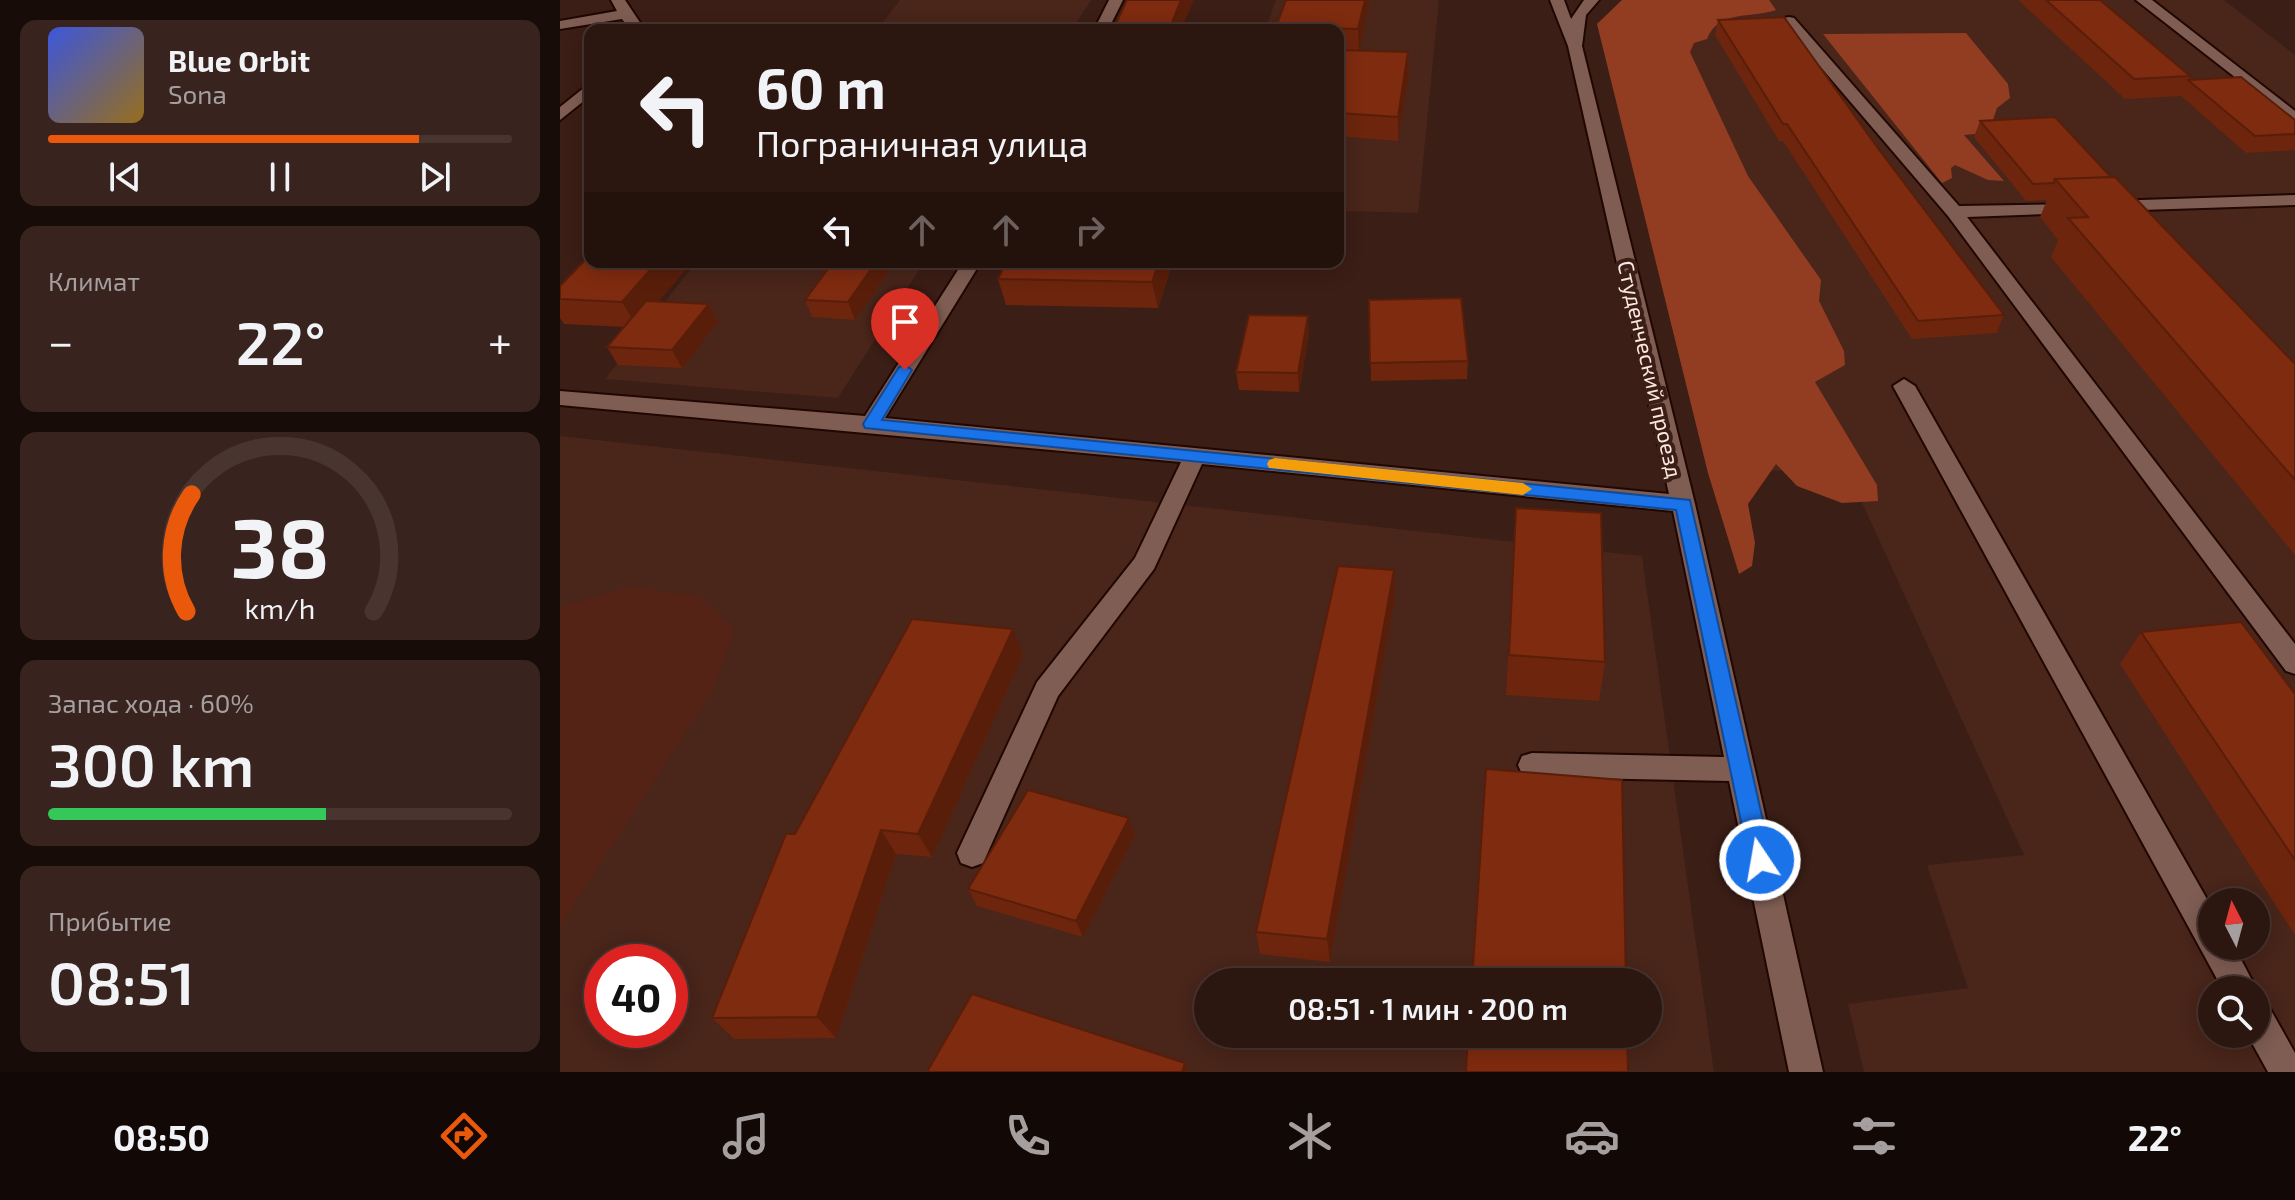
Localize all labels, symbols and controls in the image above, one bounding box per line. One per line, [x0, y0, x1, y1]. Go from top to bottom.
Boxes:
text: Blue Orbit [168, 42, 310, 78]
text: 60 m [756, 53, 886, 120]
icon: left [624, 56, 728, 160]
text: Sona [168, 78, 227, 109]
text: Пограничная улица [756, 121, 1088, 164]
icon: previous [103, 155, 147, 199]
icon: pause [258, 155, 302, 199]
icon: next [413, 155, 457, 199]
icon: left [816, 208, 860, 252]
icon: ahead [900, 208, 944, 252]
icon: ahead [984, 208, 1028, 252]
icon: right [1068, 208, 1112, 252]
street label: Студенческий проезд [1612, 258, 1689, 480]
text: Климат [48, 265, 140, 296]
pin [871, 288, 939, 370]
icon: arrive [883, 300, 927, 344]
text: 22° [236, 305, 326, 377]
text: − [48, 314, 74, 367]
text: + [488, 314, 512, 367]
text: 38 [230, 495, 330, 595]
text: km/h [245, 590, 315, 625]
text: Запас хода · 60% [48, 687, 254, 718]
text: 300 km [48, 727, 254, 799]
position arrow [1718, 818, 1802, 902]
north arrow [2198, 888, 2270, 960]
map controls [2198, 888, 2270, 1048]
text: Прибытие [48, 905, 172, 936]
speed limit sign: 40 [584, 944, 688, 1048]
text: 08:51 [48, 945, 195, 1017]
button: search [2198, 976, 2270, 1048]
text: 08:51 · 1 мин · 200 m [1288, 990, 1568, 1026]
icon: directions [436, 1108, 492, 1164]
icon: music [718, 1108, 774, 1164]
icon: phone [1000, 1108, 1056, 1164]
icon: climate [1282, 1108, 1338, 1164]
icon: car [1564, 1108, 1620, 1164]
icon: filters [1846, 1108, 1902, 1164]
text: 08:50 [113, 1115, 210, 1158]
text: 22° [2128, 1115, 2182, 1158]

